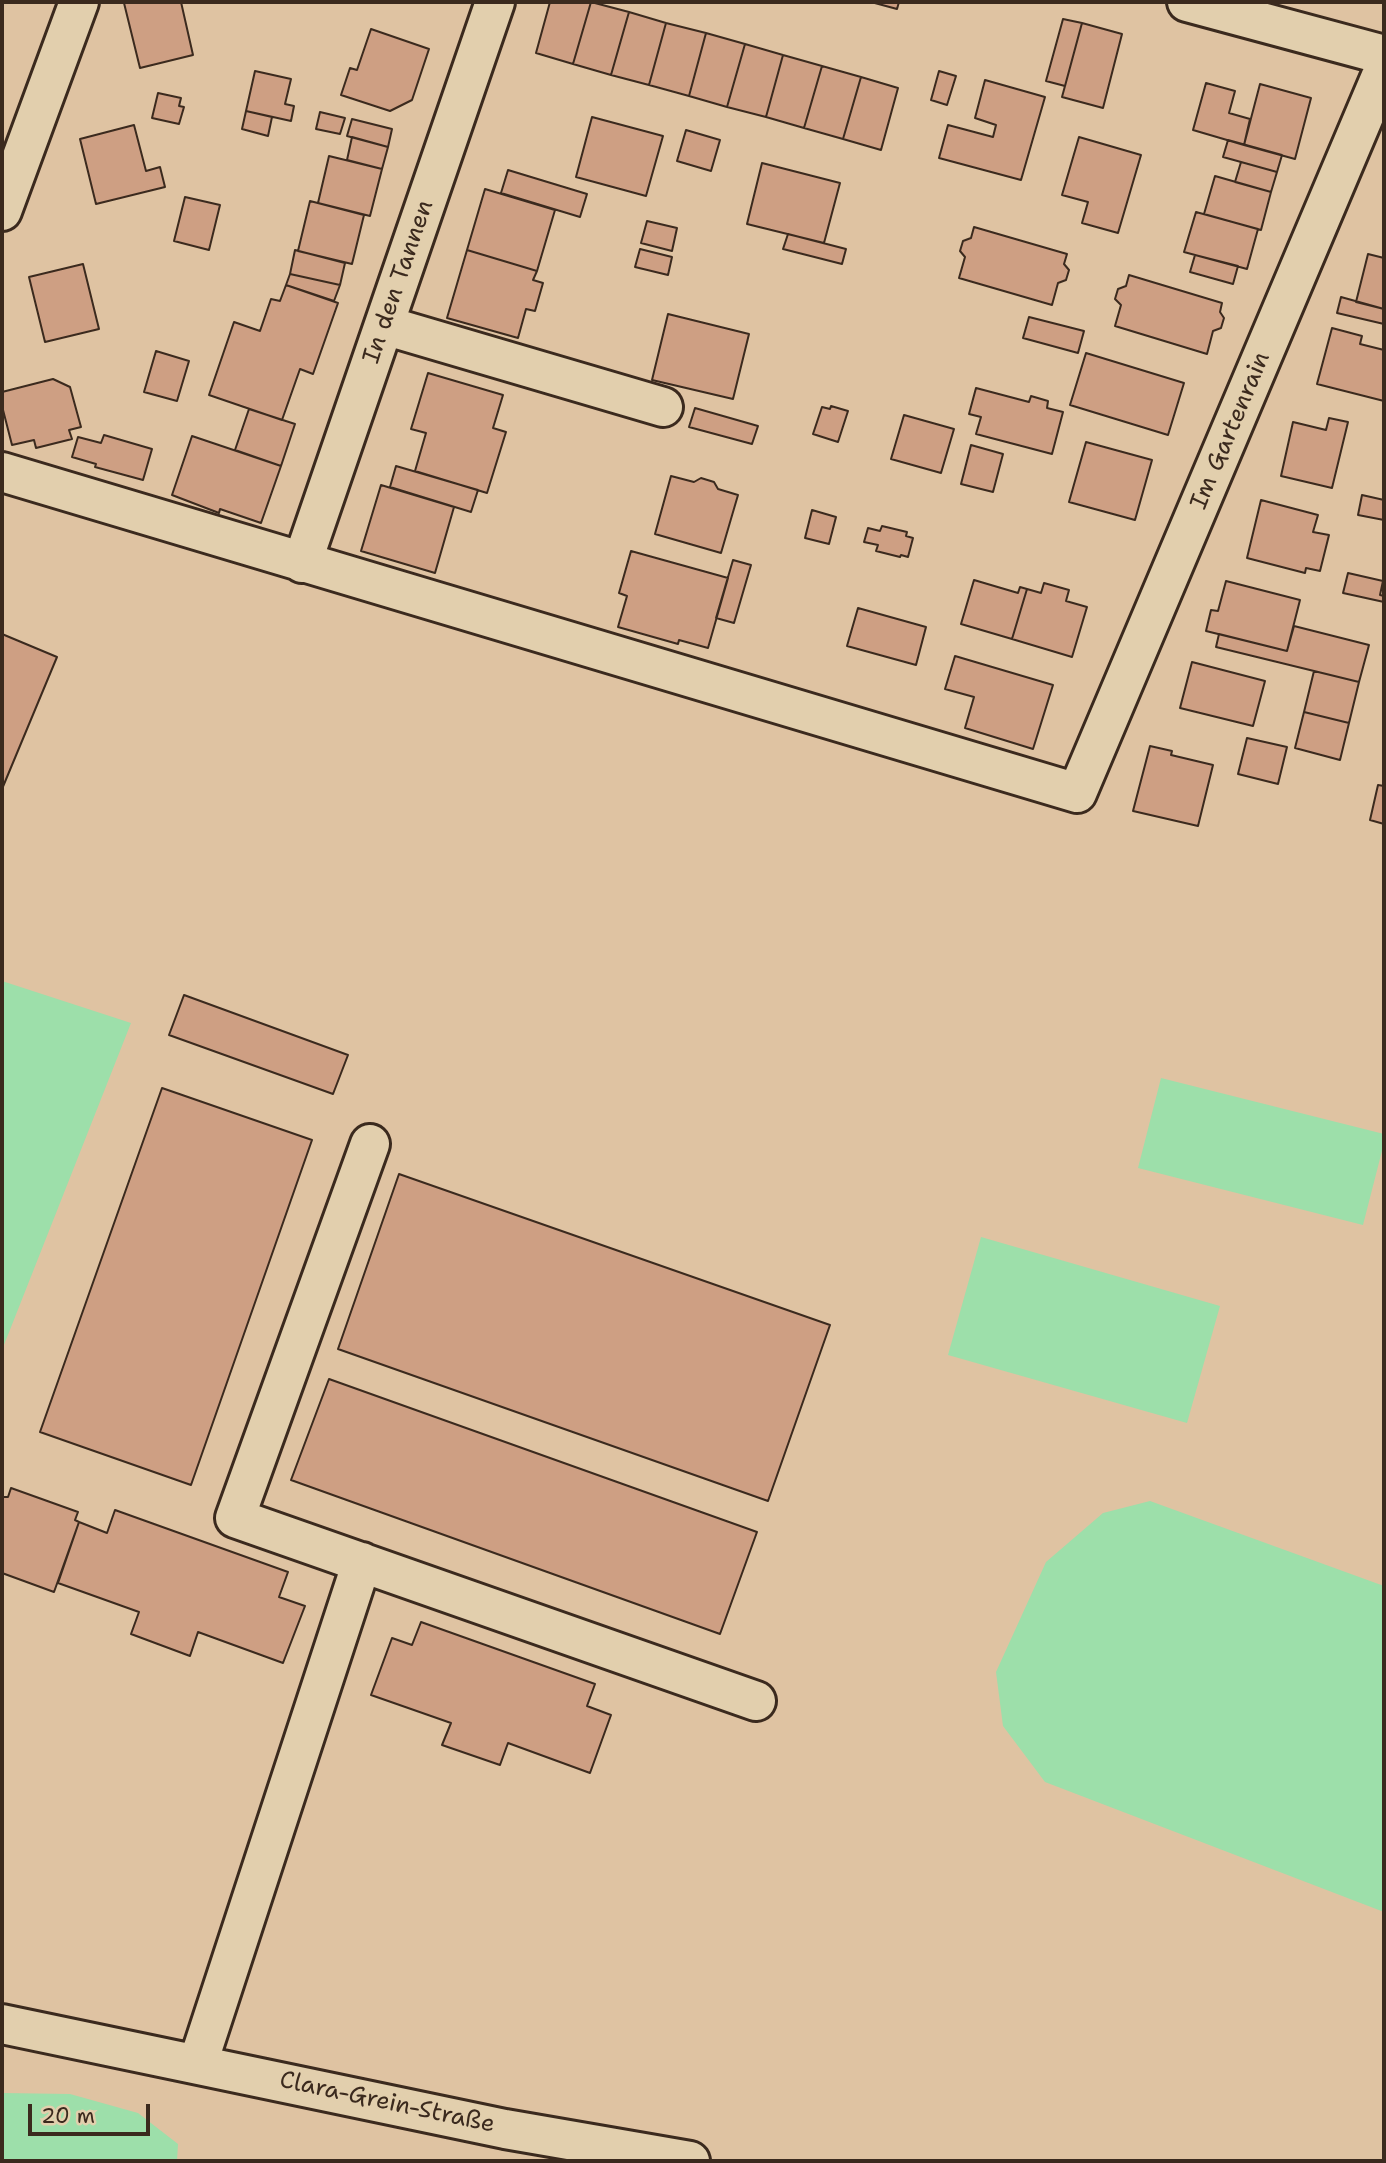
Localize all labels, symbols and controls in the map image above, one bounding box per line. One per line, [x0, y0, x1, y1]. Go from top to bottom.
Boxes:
street label: In den Tannen [358, 197, 440, 367]
street label: Im Gartenrain [1185, 348, 1277, 514]
street label: Clara-Grein-Straße [277, 2066, 497, 2140]
scale bar [32, 2090, 154, 2134]
text: 20 m [41, 2102, 95, 2130]

